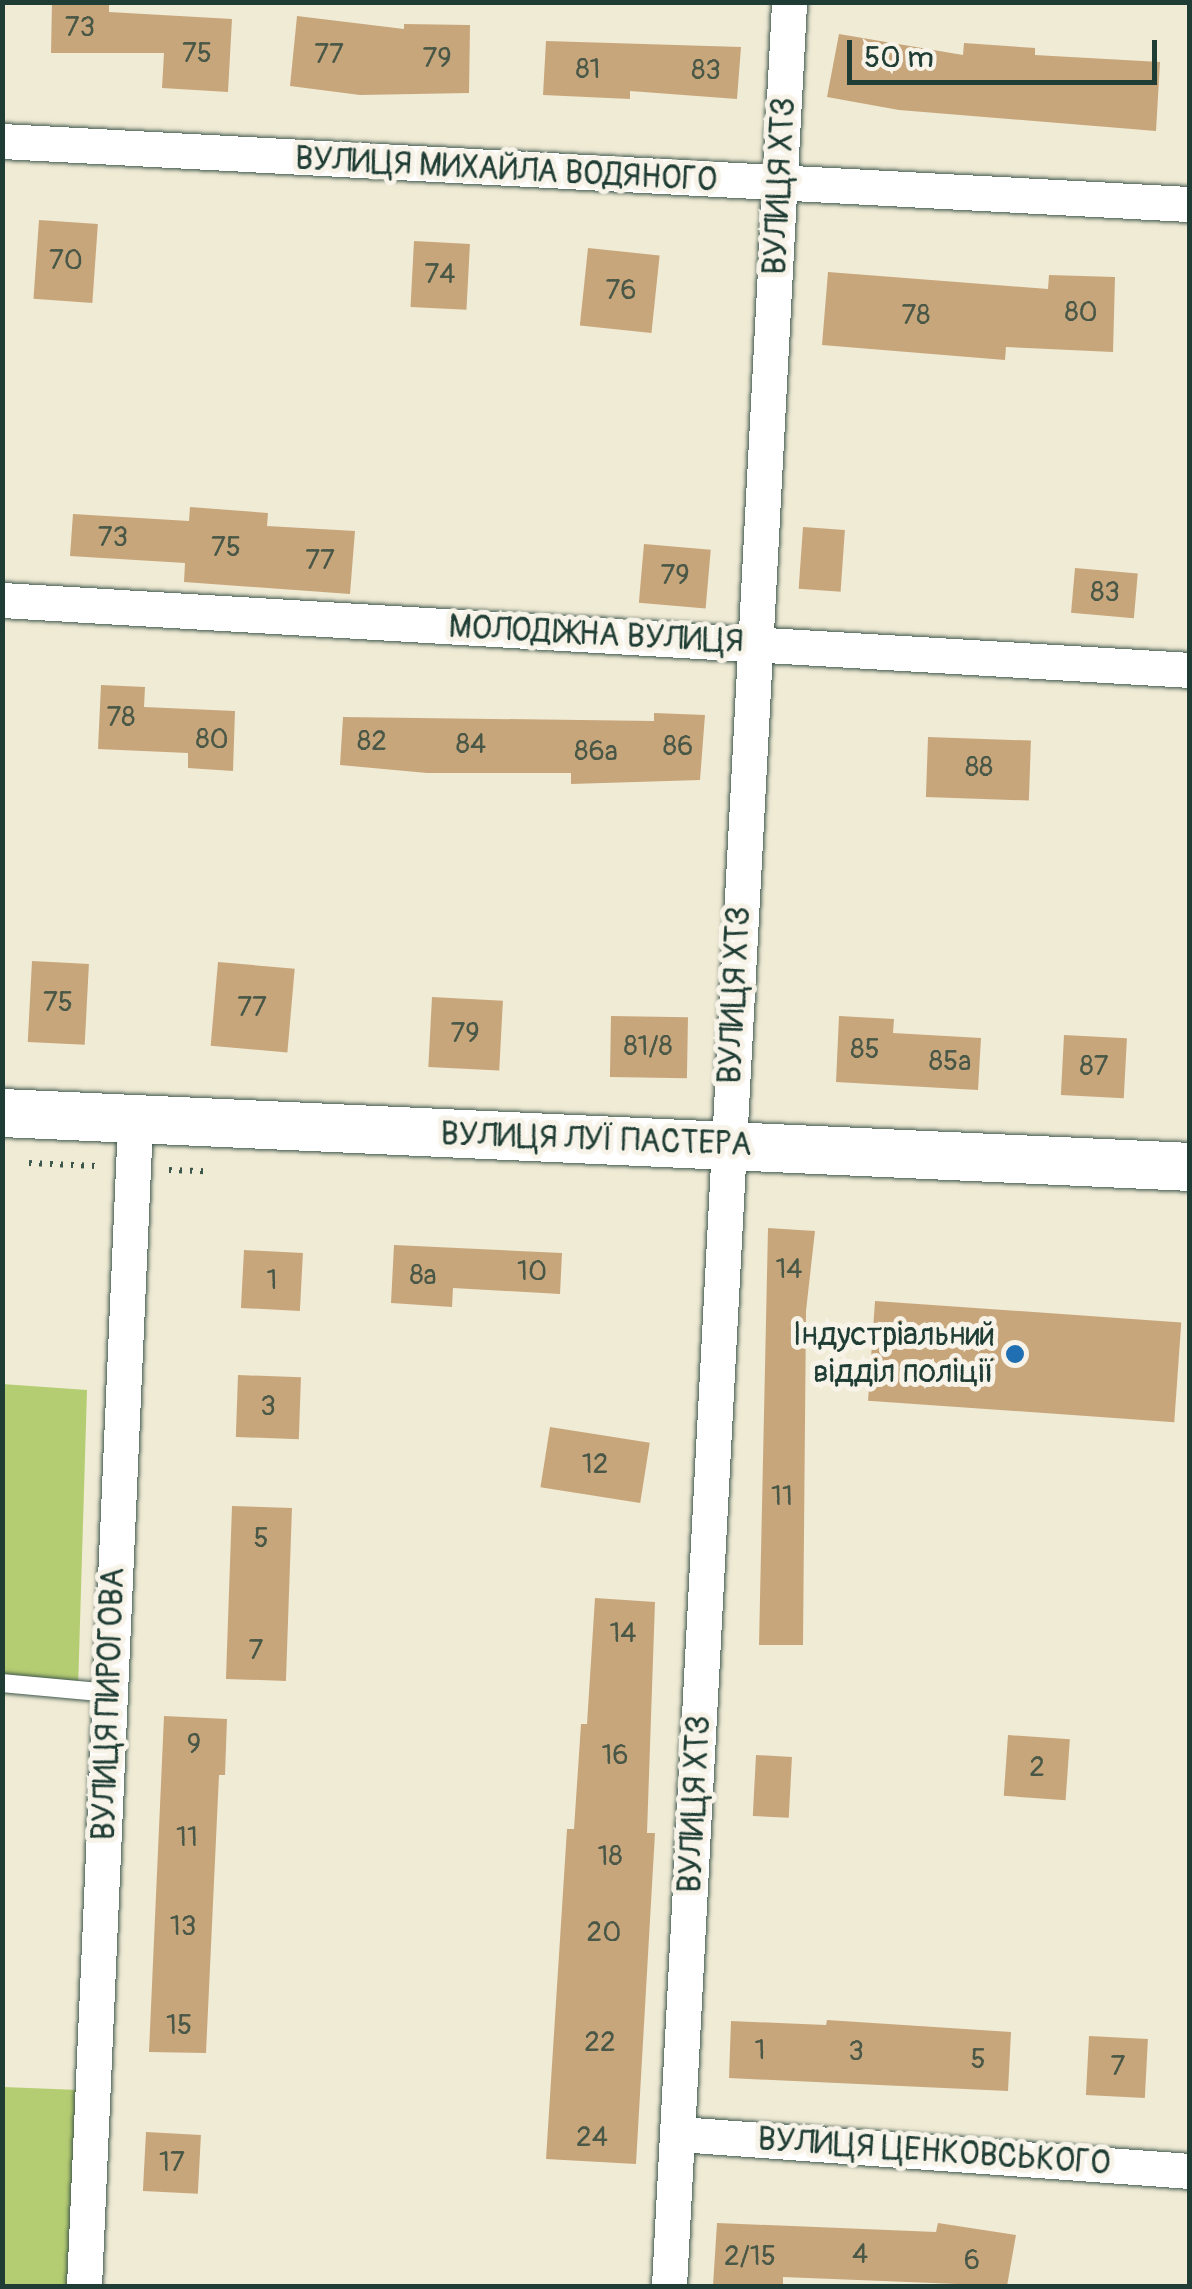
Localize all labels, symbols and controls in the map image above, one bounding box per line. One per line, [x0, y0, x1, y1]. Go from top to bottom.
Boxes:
house number: 73 [65, 11, 95, 45]
scale bar [852, 20, 1162, 82]
house number: 75 [182, 37, 212, 71]
house number: 77 [314, 38, 344, 72]
text: 50 m [864, 39, 934, 76]
house number: 79 [422, 42, 452, 76]
house number: 81 [575, 53, 601, 87]
house number: 83 [691, 54, 721, 88]
street label: ВУЛИЦЯ ХТЗ [756, 96, 804, 276]
street label: ВУЛИЦЯ МИХАЙЛА ВОДЯНОГО [294, 140, 718, 200]
house number: 70 [49, 244, 83, 278]
house number: 74 [424, 258, 456, 292]
house number: 76 [605, 274, 637, 308]
house number: 80 [1064, 296, 1098, 330]
house number: 78 [902, 299, 930, 333]
house number: 73 [98, 521, 128, 555]
house number: 75 [211, 531, 241, 565]
house number: 77 [305, 544, 335, 578]
house number: 79 [660, 559, 690, 593]
house number: 83 [1090, 576, 1120, 610]
street label: МОЛОДІЖНА ВУЛИЦЯ [448, 608, 744, 662]
house number: 78 [107, 701, 135, 735]
house number: 80 [195, 723, 229, 757]
house number: 82 [357, 725, 387, 759]
house number: 84 [456, 728, 486, 762]
house number: 86 [663, 730, 693, 764]
house number: 86а [574, 735, 618, 769]
house number: 88 [965, 751, 993, 785]
street label: ВУЛИЦЯ ХТЗ [711, 905, 759, 1085]
house number: 75 [43, 986, 73, 1020]
house number: 77 [237, 991, 267, 1025]
house number: 79 [450, 1017, 480, 1051]
house number: 81/8 [623, 1030, 673, 1064]
house number: 85 [850, 1033, 880, 1067]
house number: 85а [929, 1045, 971, 1079]
house number: 87 [1080, 1050, 1108, 1084]
street label: ВУЛИЦЯ ЛУЇ ПАСТЕРА [440, 1115, 752, 1165]
house number: 14 [775, 1253, 803, 1287]
house number: 10 [517, 1255, 547, 1289]
house number: 8а [409, 1259, 437, 1293]
house number: 1 [267, 1264, 277, 1298]
place label: Індустріальний відділ поліції [793, 1317, 995, 1392]
marker: Індустріальний відділ поліції [1004, 1343, 1026, 1365]
house number: 3 [260, 1390, 276, 1424]
house number: 12 [582, 1448, 608, 1482]
house number: 11 [771, 1480, 793, 1514]
house number: 5 [253, 1522, 269, 1556]
street label: ВУЛИЦЯ ПИРОГОВА [85, 1567, 133, 1841]
house number: 14 [609, 1617, 637, 1651]
house number: 7 [249, 1634, 263, 1668]
street label: ВУЛИЦЯ ХТЗ [671, 1714, 719, 1894]
house number: 9 [187, 1728, 201, 1762]
house number: 16 [601, 1739, 629, 1773]
house number: 2 [1029, 1751, 1045, 1785]
house number: 11 [176, 1821, 198, 1855]
house number: 18 [597, 1840, 623, 1874]
house number: 13 [170, 1910, 196, 1944]
house number: 20 [587, 1916, 621, 1950]
house number: 15 [166, 2009, 192, 2043]
house number: 22 [584, 2026, 616, 2060]
house number: 1 [755, 2034, 765, 2068]
house number: 3 [848, 2035, 864, 2069]
house number: 5 [970, 2043, 986, 2077]
house number: 7 [1111, 2050, 1125, 2084]
house number: 24 [576, 2121, 608, 2155]
street label: ВУЛИЦЯ ЦЕНКОВСЬКОГО [756, 2121, 1112, 2183]
house number: 17 [159, 2146, 185, 2180]
house number: 4 [852, 2238, 868, 2272]
house number: 2/15 [724, 2240, 776, 2274]
house number: 6 [964, 2244, 980, 2278]

